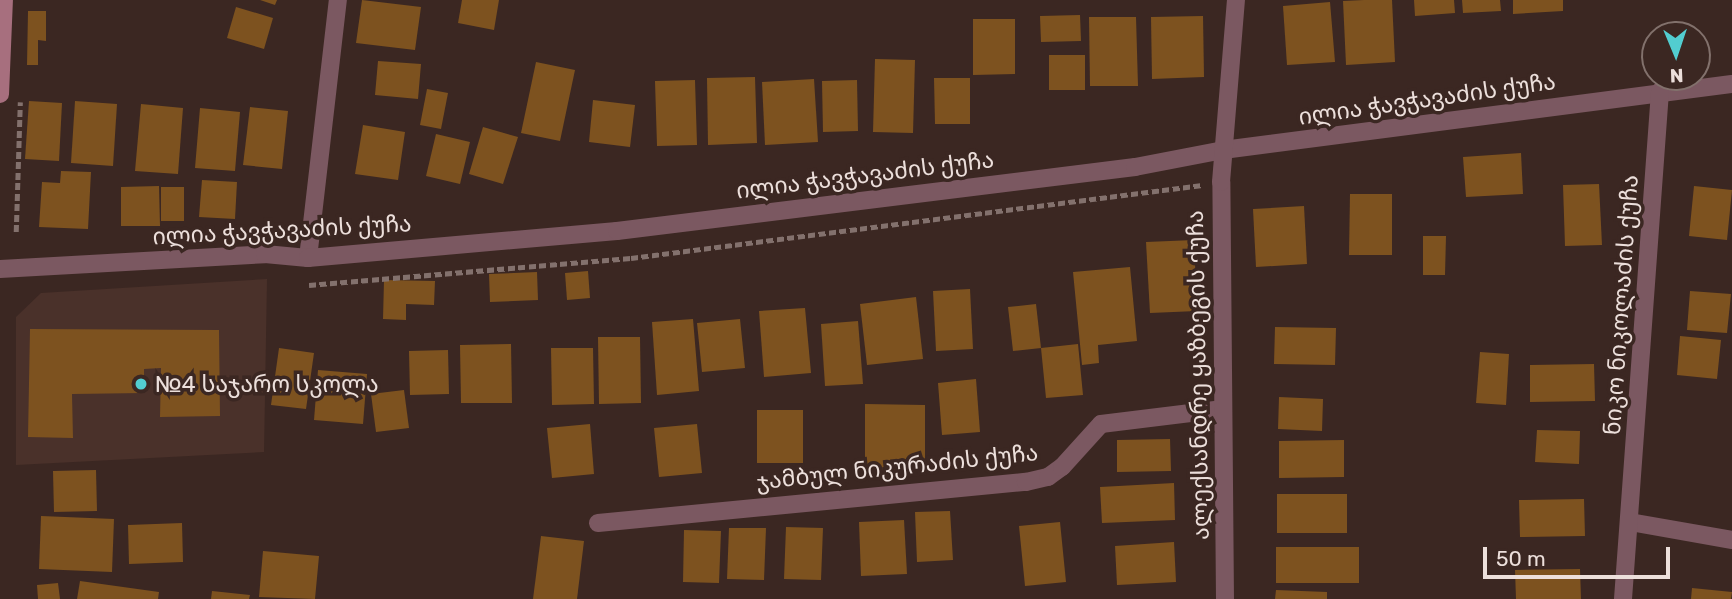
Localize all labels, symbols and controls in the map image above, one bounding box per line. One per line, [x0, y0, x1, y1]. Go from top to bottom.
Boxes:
north arrow [1641, 21, 1711, 91]
text: N [1669, 64, 1684, 87]
street label: ილია ჭავჭავაძის ქუჩა [1297, 67, 1557, 131]
street label: ილია ჭავჭავაძის ქუჩა [735, 145, 995, 205]
street label: ნიკო ნიკოლაძის ქუჩა [1598, 174, 1644, 436]
street label: ილია ჭავჭავაძის ქუჩა [152, 209, 412, 251]
street label: ალექსანდრე ყაზბეგის ქუჩა [1181, 210, 1215, 540]
place label: №4 საჯარო სკოლა [155, 370, 379, 398]
marker: №4 საჯარო სკოლა [133, 376, 149, 392]
street label: ჯამბულ ნიკურაძის ქუჩა [755, 438, 1039, 496]
scale bar [1487, 532, 1674, 576]
text: 50 m [1496, 546, 1546, 571]

